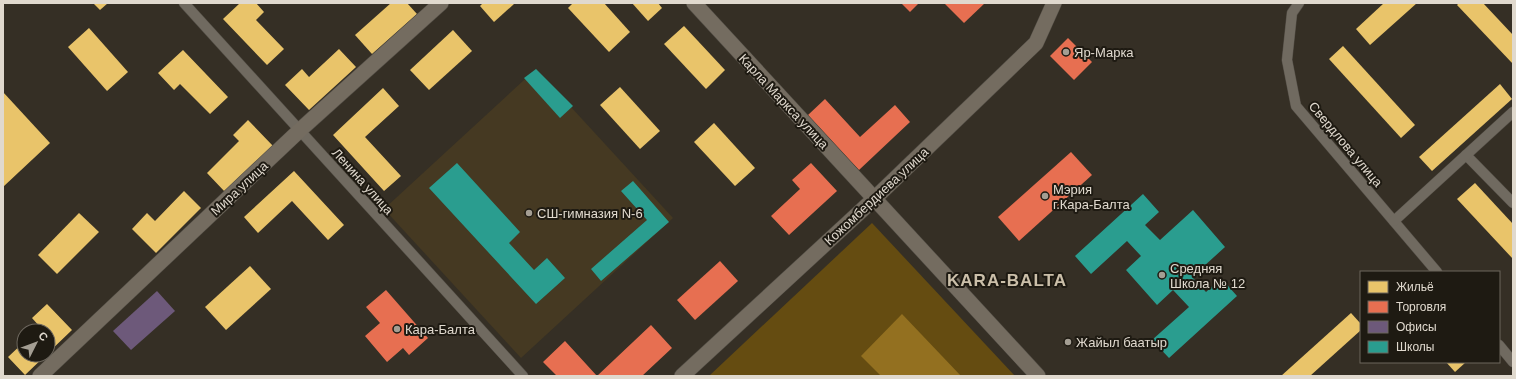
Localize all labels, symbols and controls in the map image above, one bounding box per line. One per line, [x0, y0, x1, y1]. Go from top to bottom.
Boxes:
place label: Яр-Марка [1074, 45, 1134, 60]
marker: Яр-Марка [1061, 47, 1071, 57]
street label: Карла Маркса улица [736, 51, 832, 152]
street label: Свердлова улица [1306, 99, 1386, 190]
street label: Кожомбердиева улица [821, 144, 932, 248]
street label: Ленина улица [329, 145, 397, 218]
street label: Мира улица [208, 158, 271, 218]
place label: Мэрия г.Кара-Балта [1053, 182, 1131, 212]
marker: Мэрия г.Кара-Балта [1040, 191, 1050, 201]
place label: СШ-гимназия N-6 [537, 206, 643, 221]
marker: СШ-гимназия N-6 [524, 208, 534, 218]
place label: Средняя Школа № 12 [1170, 261, 1245, 291]
marker: Средняя Школа № 12 [1157, 270, 1167, 280]
district label: KARA-BALTA [947, 271, 1067, 290]
legend [1360, 271, 1500, 363]
text: Жильё [1396, 280, 1434, 294]
text: Торговля [1396, 300, 1446, 314]
text: Офисы [1396, 320, 1437, 334]
place label: Кара-Балта [405, 322, 476, 337]
north arrow [16, 323, 56, 363]
marker: Кара-Балта [392, 324, 402, 334]
text: С [36, 329, 51, 343]
place label: Жайыл баатыр [1076, 335, 1167, 350]
marker: Жайыл баатыр [1063, 337, 1073, 347]
text: Школы [1396, 340, 1434, 354]

